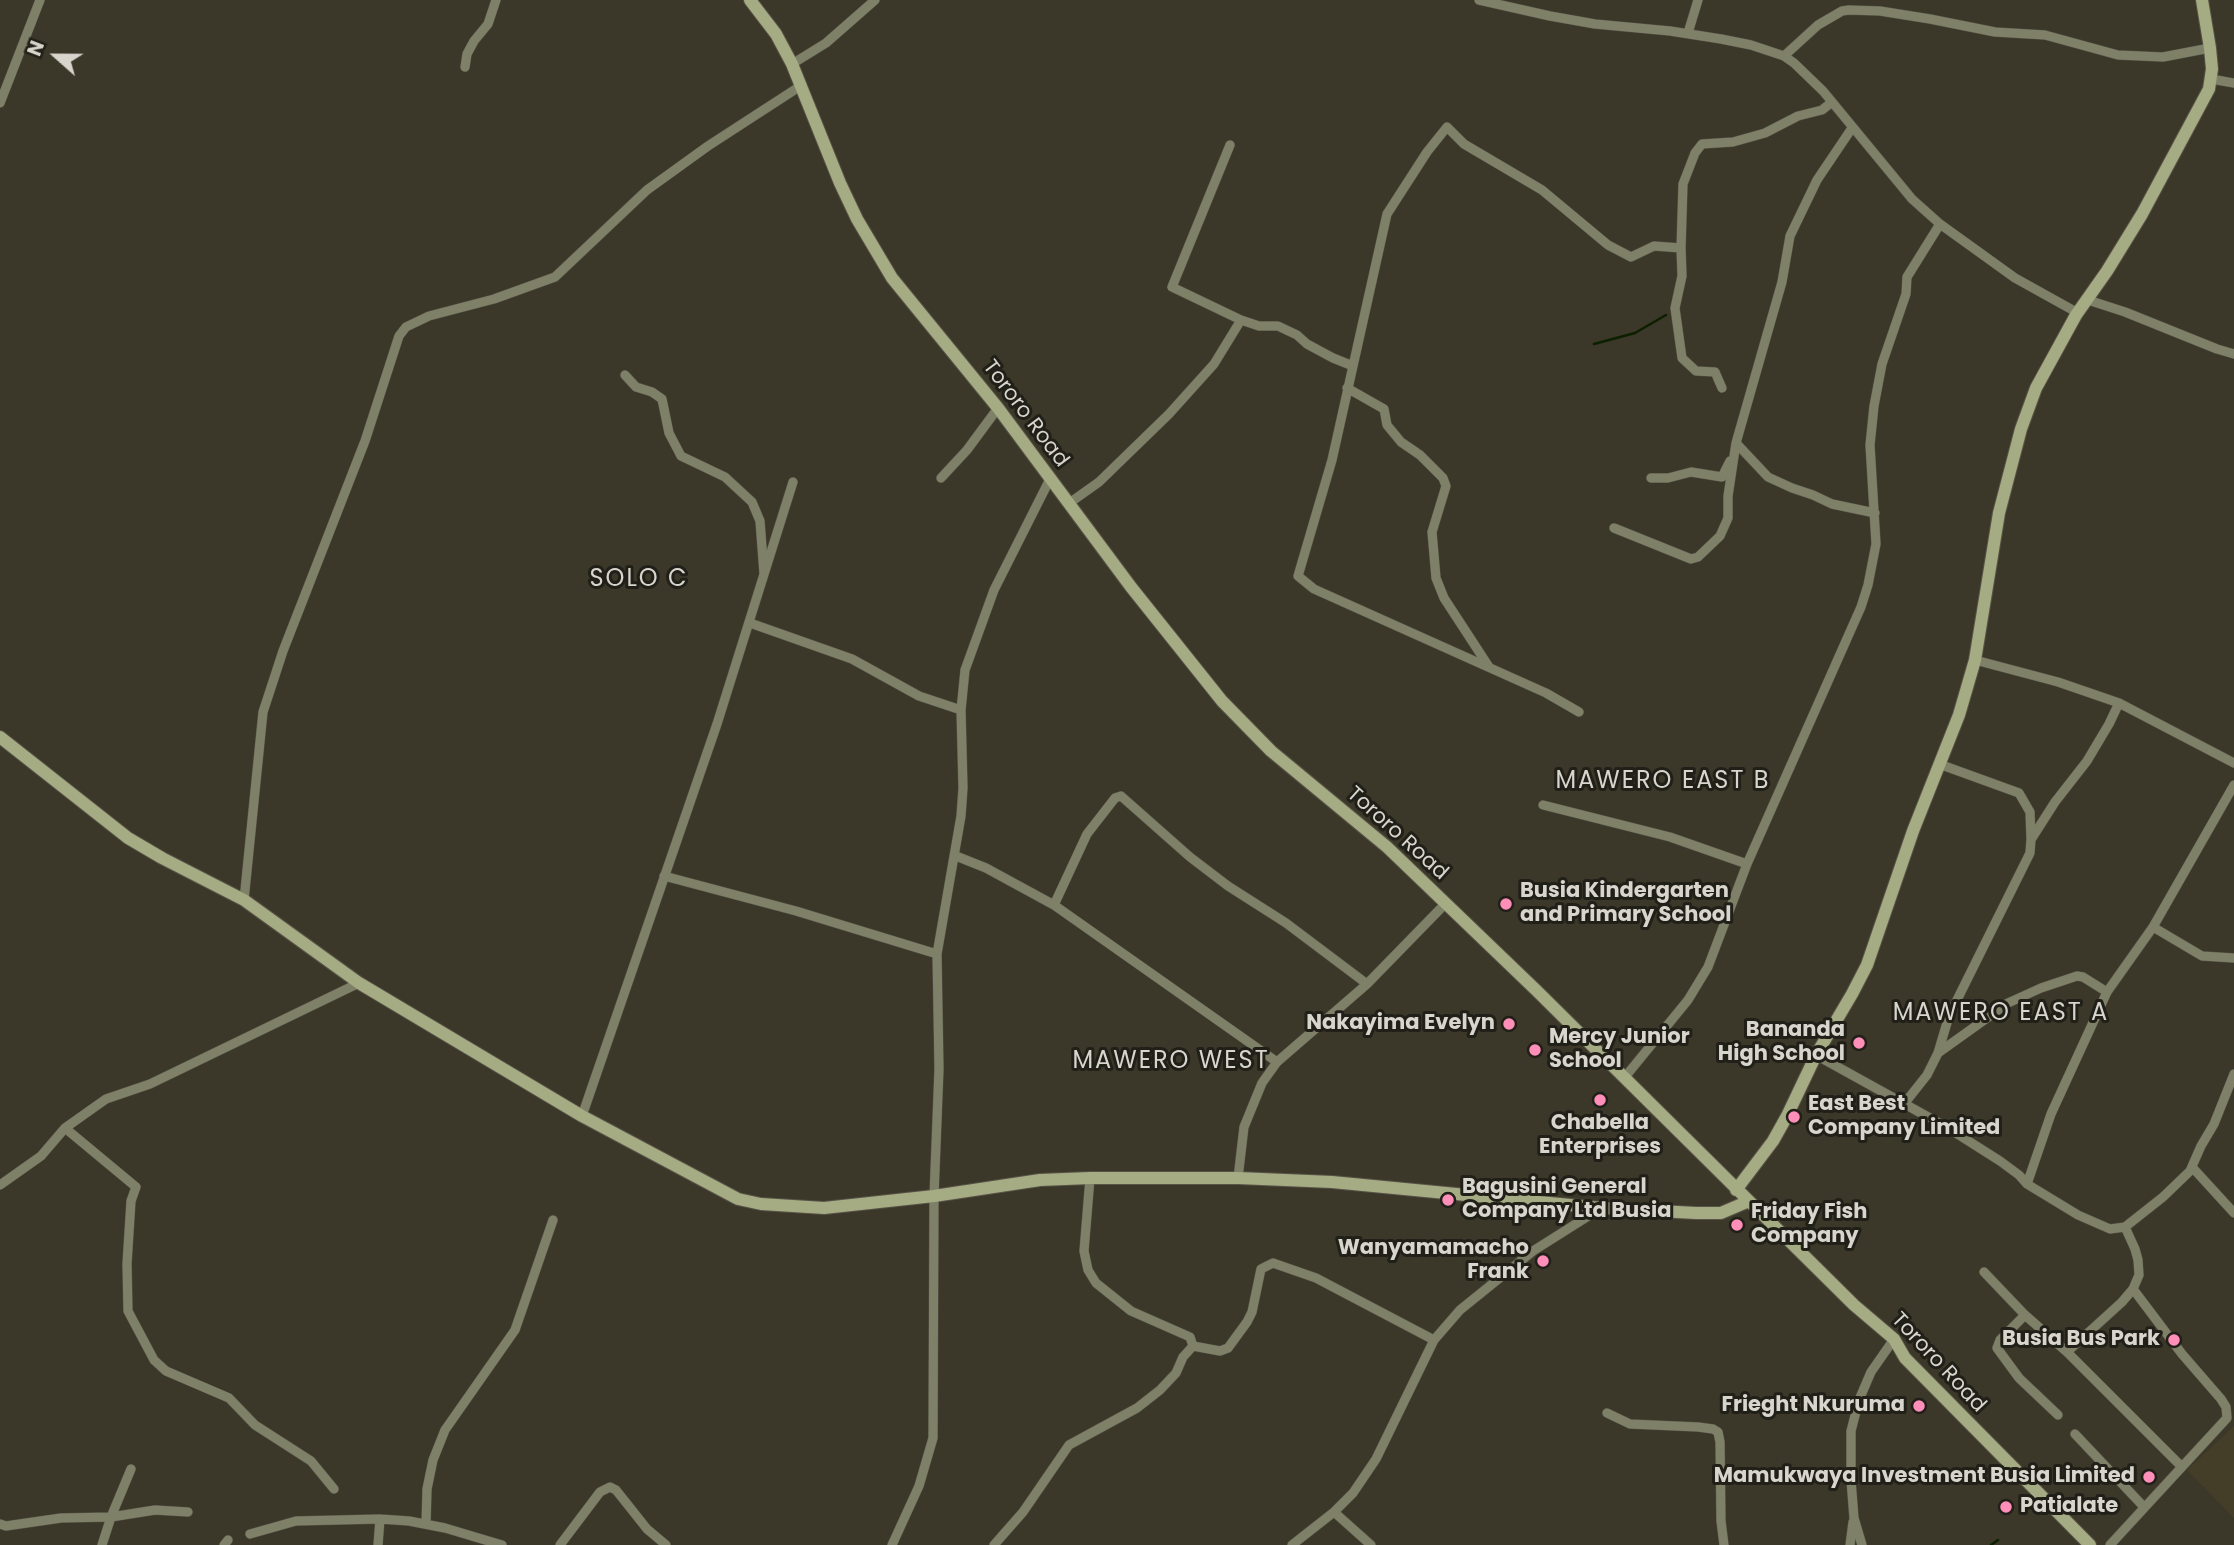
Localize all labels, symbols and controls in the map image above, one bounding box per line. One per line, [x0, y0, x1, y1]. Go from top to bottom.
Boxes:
north arrow [21, 21, 91, 91]
text: N [21, 37, 51, 60]
street label: Tororo Road [977, 355, 1073, 473]
district label: SOLO C [590, 566, 688, 594]
district label: MAWERO EAST B [1557, 768, 1769, 796]
street label: Tororo Road [1341, 782, 1453, 886]
place label: Busia Kindergarten and Primary School [1520, 879, 1731, 929]
marker: Busia Kindergarten and Primary School [1498, 896, 1514, 912]
district label: MAWERO EAST A [1894, 1000, 2108, 1028]
place label: Nakayima Evelyn [1306, 1011, 1495, 1037]
marker: Nakayima Evelyn [1501, 1016, 1517, 1032]
place label: Bananda High School [1718, 1018, 1845, 1068]
place label: Mercy Junior School [1549, 1025, 1690, 1075]
marker: Bananda High School [1851, 1035, 1867, 1051]
marker: Mercy Junior School [1527, 1042, 1543, 1058]
district label: MAWERO WEST [1074, 1048, 1268, 1076]
marker: Chabella Enterprises [1592, 1092, 1608, 1108]
place label: East Best Company Limited [1808, 1092, 2000, 1142]
marker: East Best Company Limited [1786, 1109, 1802, 1125]
place label: Chabella Enterprises [1539, 1111, 1661, 1161]
place label: Bagusini General Company Ltd Busia [1462, 1175, 1671, 1225]
marker: Bagusini General Company Ltd Busia [1440, 1192, 1456, 1208]
place label: Friday Fish Company [1751, 1200, 1867, 1250]
marker: Friday Fish Company [1729, 1217, 1745, 1233]
place label: Wanyamamacho Frank [1338, 1236, 1529, 1286]
marker: Wanyamamacho Frank [1535, 1253, 1551, 1269]
street label: Tororo Road [1885, 1308, 1991, 1418]
place label: Busia Bus Park [2002, 1327, 2160, 1353]
marker: Busia Bus Park [2166, 1332, 2182, 1348]
place label: Frieght Nkuruma [1721, 1393, 1905, 1419]
marker: Frieght Nkuruma [1911, 1398, 1927, 1414]
place label: Mamukwaya Investment Busia Limited [1714, 1464, 2135, 1490]
marker: Mamukwaya Investment Busia Limited [2141, 1469, 2157, 1485]
place label: Patialate [2020, 1494, 2118, 1520]
marker: Patialate [1998, 1499, 2014, 1515]

